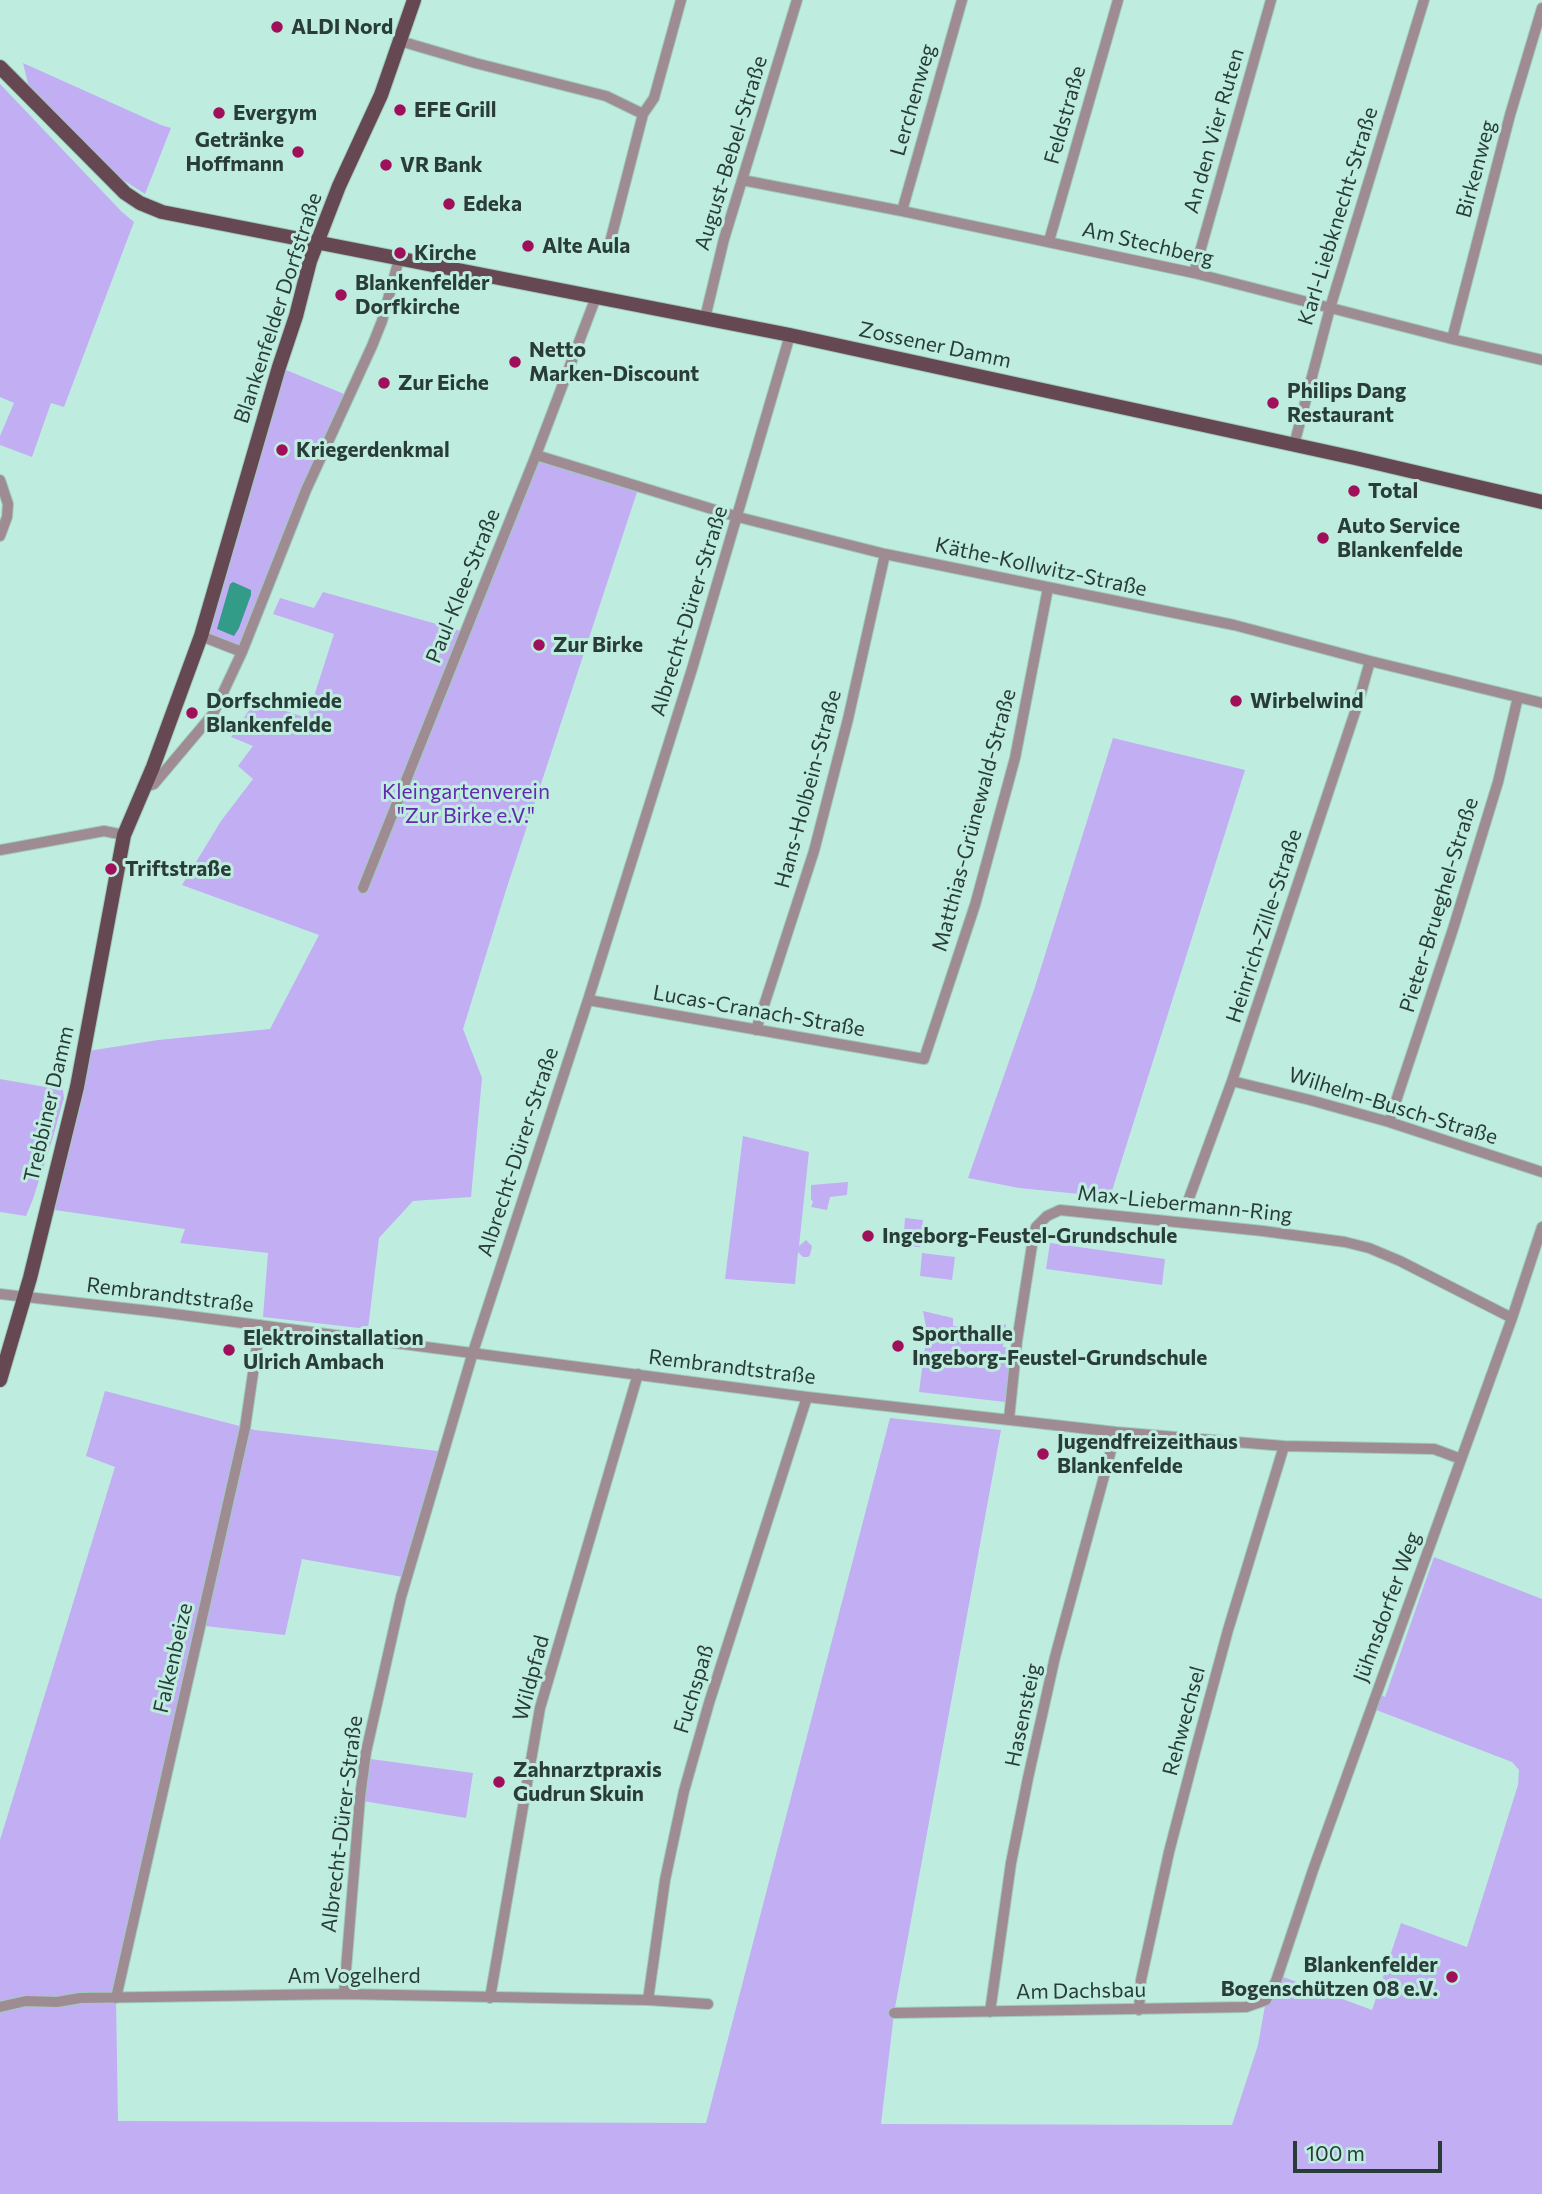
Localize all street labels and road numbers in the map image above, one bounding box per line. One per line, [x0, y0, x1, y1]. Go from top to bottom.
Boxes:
street label: Lerchenweg [885, 41, 941, 159]
street label: An den Vier Ruten [1178, 46, 1250, 216]
street label: August-Bebel-Straße [689, 53, 773, 253]
street label: Feldstraße [1039, 63, 1091, 167]
street label: Karl-Liebknecht-Straße [1293, 104, 1383, 328]
street label: Birkenweg [1451, 117, 1501, 221]
street label: Blankenfelder Dorfstraße [229, 189, 327, 427]
street label: Am Stechberg [1080, 217, 1216, 271]
street label: Zossener Damm [856, 317, 1014, 373]
street label: Albrecht-Dürer-Straße [645, 503, 733, 719]
street label: Paul-Klee-Straße [421, 505, 505, 667]
street label: Käthe-Kollwitz-Straße [933, 532, 1149, 602]
street label: Matthias-Grünewald-Straße [927, 686, 1021, 954]
street label: Hans-Holbein-Straße [769, 687, 847, 891]
street label: Pieter-Brueghel-Straße [1394, 794, 1484, 1016]
street label: Heinrich-Zille-Straße [1221, 826, 1307, 1026]
street label: Lucas-Cranach-Straße [651, 980, 867, 1042]
street label: Trebbiner Damm [19, 1023, 79, 1185]
street label: Albrecht-Dürer-Straße [472, 1044, 564, 1260]
street label: Wilhelm-Busch-Straße [1285, 1062, 1501, 1150]
street label: Max-Liebermann-Ring [1076, 1180, 1294, 1228]
street label: Rembrandtstraße [85, 1272, 255, 1318]
street label: Rembrandtstraße [647, 1344, 817, 1390]
street label: Jühnsdorfer Weg [1348, 1528, 1426, 1686]
street label: Falkenbeize [148, 1600, 198, 1716]
street label: Wildpfad [507, 1632, 555, 1724]
street label: Fuchspaß [669, 1642, 719, 1736]
street label: Hasensteig [1000, 1661, 1046, 1769]
street label: Rehwechsel [1157, 1664, 1211, 1778]
street label: Albrecht-Dürer-Straße [316, 1714, 368, 1934]
street label: Am Vogelherd [287, 1963, 421, 1989]
street label: Am Dachsbau [1016, 1977, 1146, 2005]

